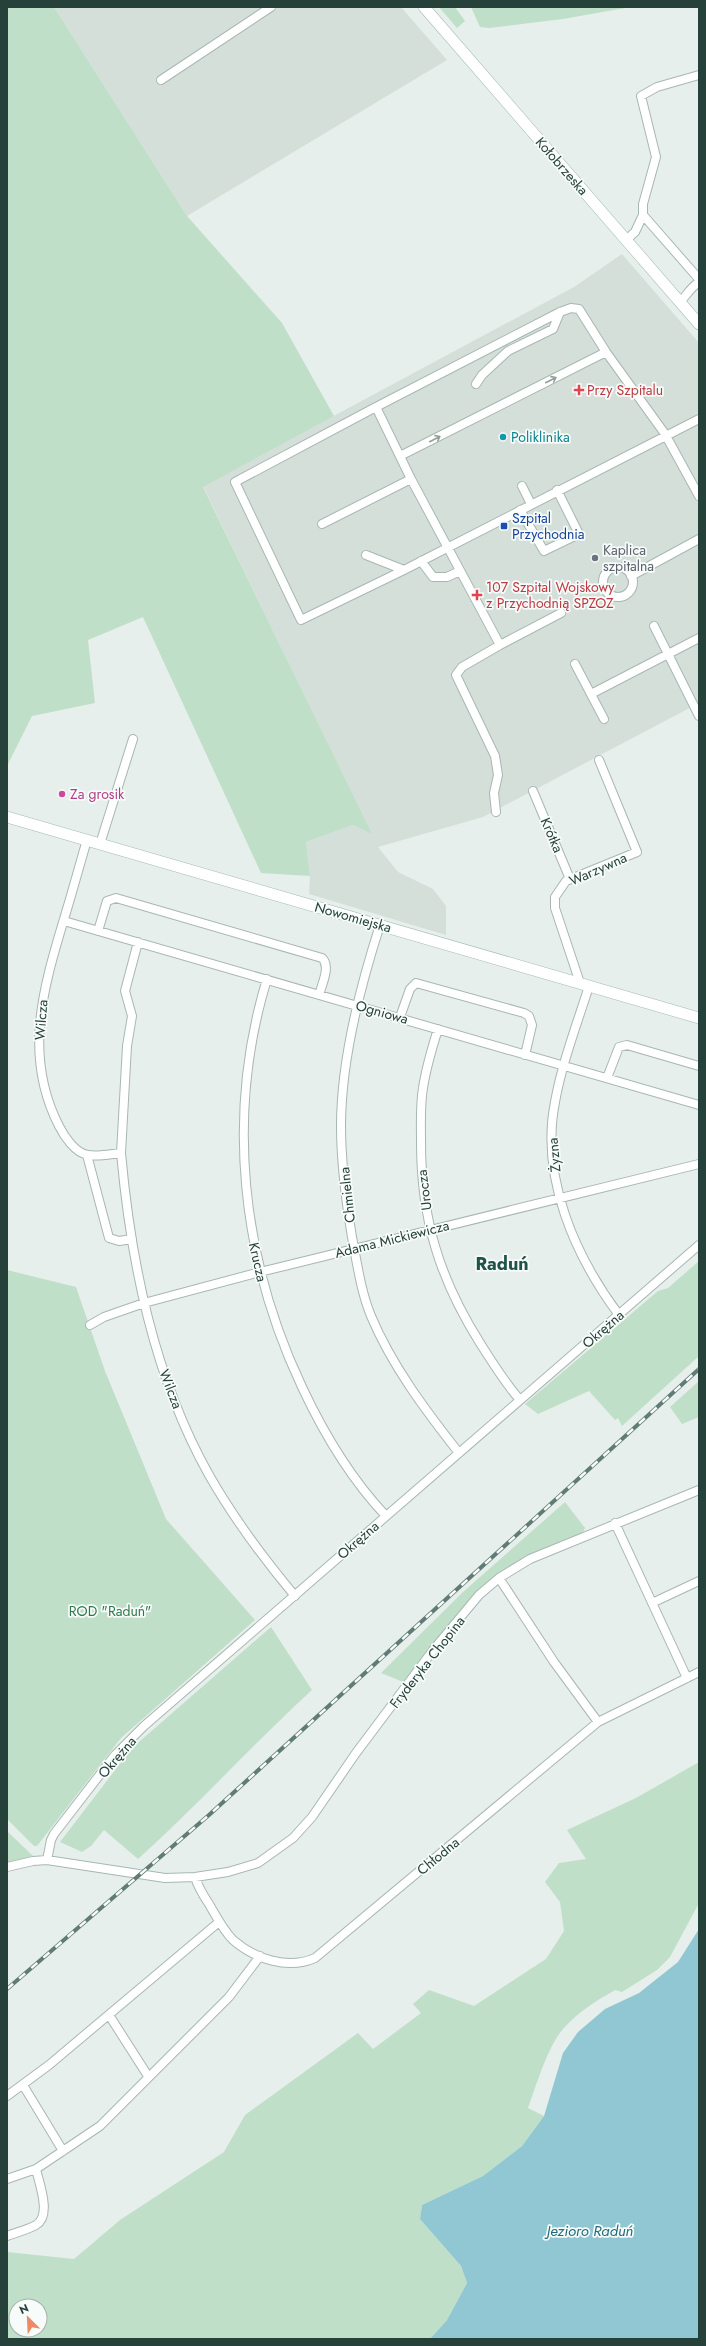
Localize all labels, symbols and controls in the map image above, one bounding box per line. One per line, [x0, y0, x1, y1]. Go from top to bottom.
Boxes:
street label: Kołobrzeska [531, 133, 593, 199]
one-way arrow [545, 376, 557, 383]
place label: Przy Szpitalu [587, 380, 663, 400]
marker: Przy Szpitalu [574, 385, 584, 395]
place label: Poliklinika [511, 427, 570, 447]
marker: Poliklinika [498, 432, 508, 442]
one-way arrow [429, 434, 441, 442]
place label: Szpital Przychodnia [512, 508, 585, 544]
marker: Szpital Przychodnia [499, 521, 509, 531]
place label: Kaplica szpitalna [603, 540, 654, 576]
marker: Kaplica szpitalna [590, 553, 600, 563]
place label: 107 Szpital Wojskowy z Przychodnią SPZOZ [486, 577, 615, 613]
marker: 107 Szpital Wojskowy z Przychodnią SPZOZ [471, 589, 483, 601]
place label: Za grosik [70, 784, 125, 804]
marker: Za grosik [57, 789, 67, 799]
street label: Krótka [536, 814, 568, 856]
street label: Warzywna [566, 847, 630, 891]
street label: Nowomiejska [312, 896, 394, 938]
street label: Ogniowa [353, 995, 411, 1029]
street label: Wilcza [30, 999, 52, 1041]
street label: Żyzna [543, 1137, 565, 1173]
street label: Chmielna [334, 1166, 360, 1224]
street label: Urocza [412, 1168, 436, 1212]
street label: Adama Mickiewicza [333, 1215, 451, 1263]
street label: Krucza [244, 1240, 272, 1284]
district label: Raduń [475, 1251, 529, 1277]
street label: Okrężna [578, 1305, 628, 1353]
street label: Wilcza [154, 1366, 188, 1412]
street label: Okrężna [333, 1516, 383, 1564]
park label: ROD "Raduń" [69, 1601, 151, 1621]
street label: Fryderyka Chopina [385, 1612, 469, 1712]
street label: Okrężna [93, 1732, 141, 1782]
street label: Chłodna [412, 1832, 464, 1880]
water label: Jezioro Raduń [544, 2220, 634, 2242]
north arrow [8, 2298, 48, 2338]
text: N [17, 2300, 31, 2318]

